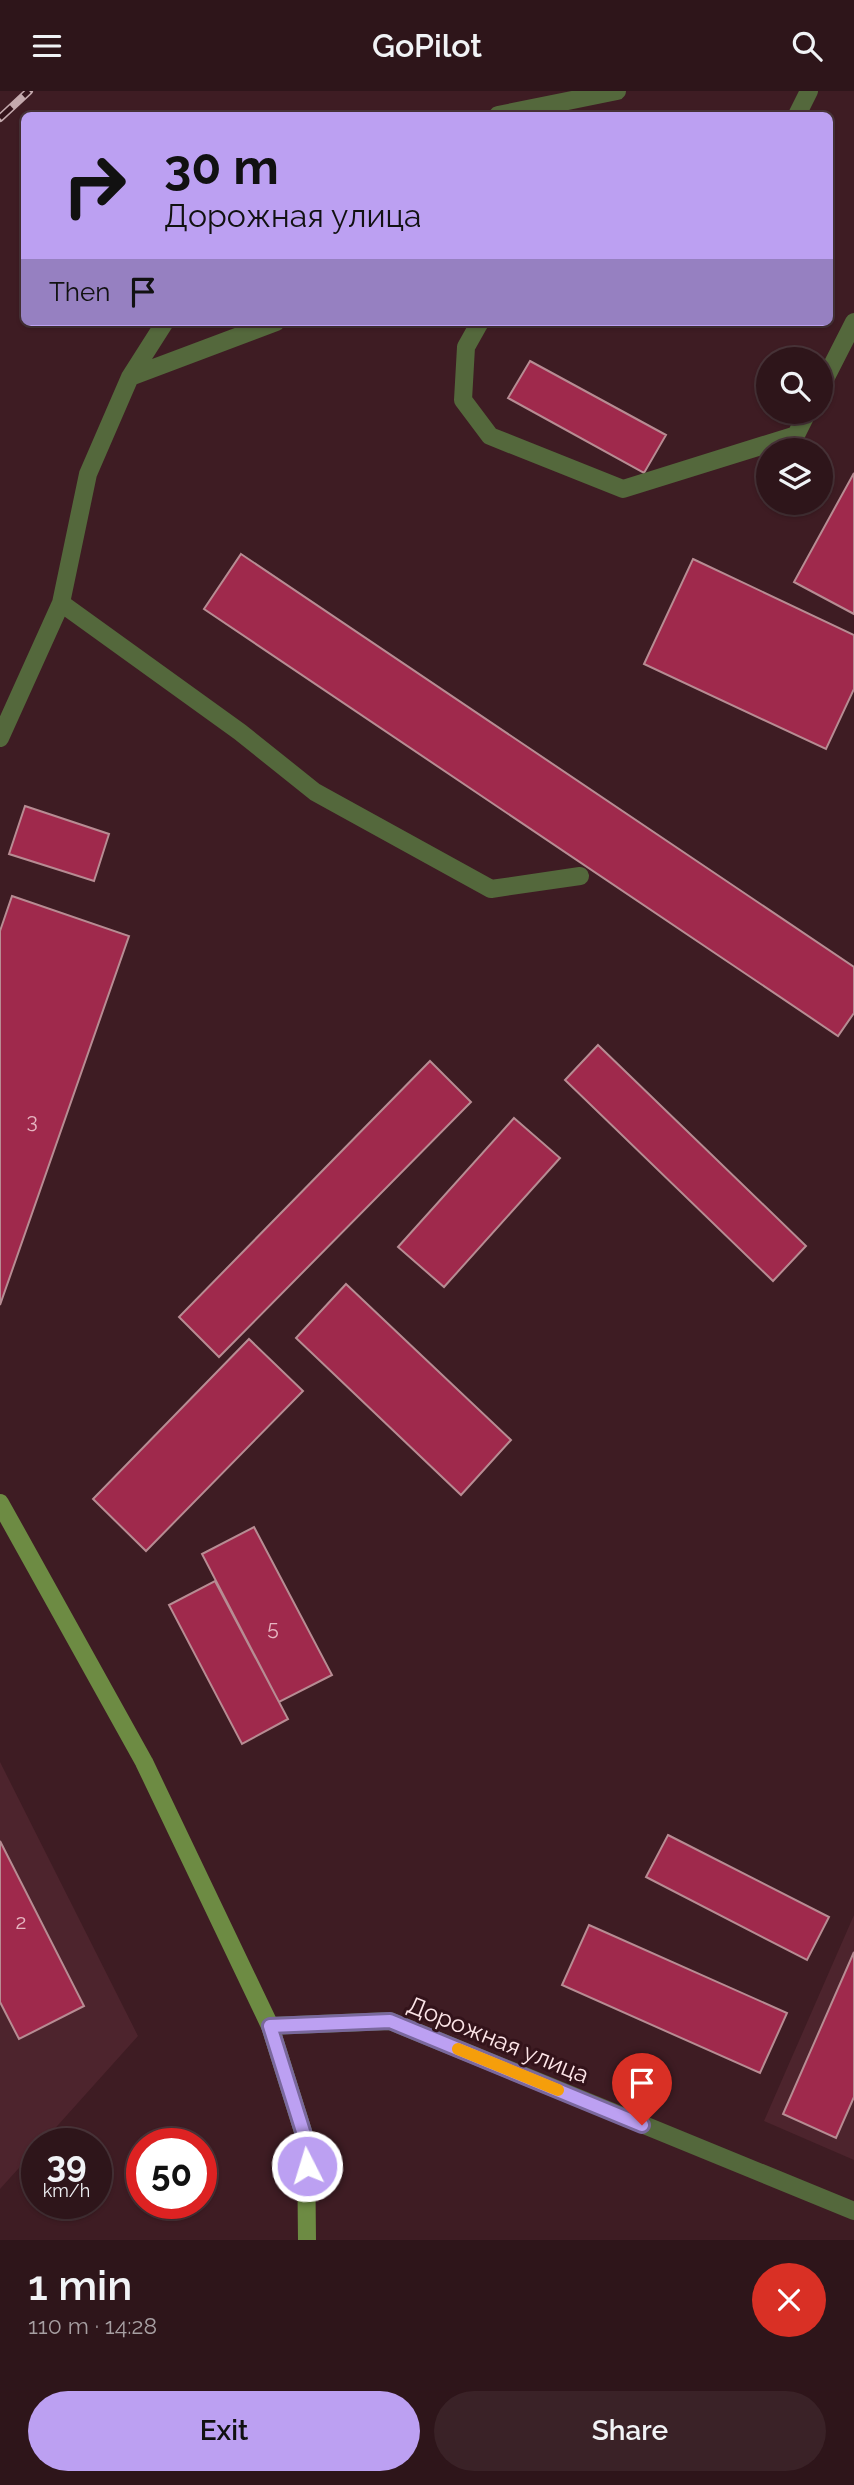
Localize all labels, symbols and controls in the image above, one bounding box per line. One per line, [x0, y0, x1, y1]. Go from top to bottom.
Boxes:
icon: menu [28, 27, 66, 65]
text: GoPilot [372, 27, 482, 64]
icon: search [788, 27, 826, 65]
text: 30 m [164, 138, 279, 195]
icon: right [49, 140, 140, 231]
text: Дорожная улица [164, 197, 422, 234]
icon: arrive [124, 273, 162, 311]
text: Then [49, 277, 110, 307]
map controls [756, 347, 833, 515]
button: search [756, 347, 833, 424]
button: layers [756, 438, 833, 515]
house number: 3 [26, 1108, 38, 1133]
house number: 5 [267, 1615, 279, 1640]
house number: 2 [16, 1909, 26, 1934]
street label: Дорожная улица [403, 1990, 593, 2089]
pin [612, 2053, 672, 2125]
icon: arrive [623, 2064, 661, 2102]
speed limit sign: 50 [126, 2128, 217, 2219]
position arrow [270, 2129, 344, 2203]
text: 39 [46, 2144, 87, 2185]
text: km/h [43, 2180, 90, 2201]
text: 1 min [28, 2261, 132, 2310]
button: close [752, 2263, 826, 2337]
text: 110 m · 14:28 [28, 2312, 157, 2339]
button: Exit [28, 2391, 420, 2471]
button: Share [434, 2391, 826, 2471]

